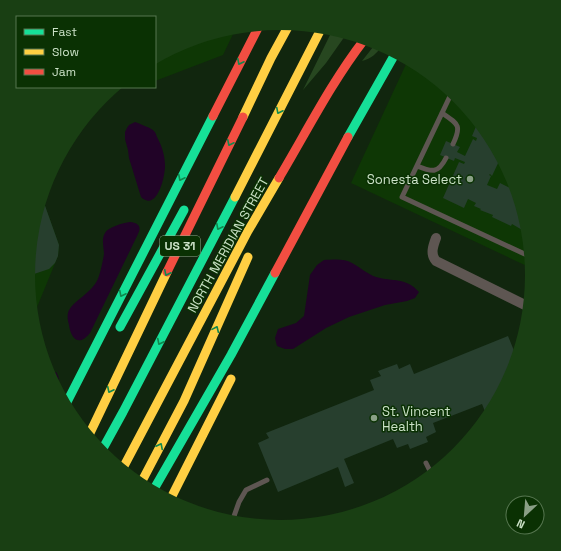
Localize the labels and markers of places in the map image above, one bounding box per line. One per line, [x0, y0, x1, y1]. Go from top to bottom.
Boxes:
place label: Sonesta Select [367, 171, 462, 188]
marker: Sonesta Select [465, 174, 475, 184]
place label: St. Vincent Health [382, 403, 450, 435]
marker: St. Vincent Health [369, 413, 379, 423]

